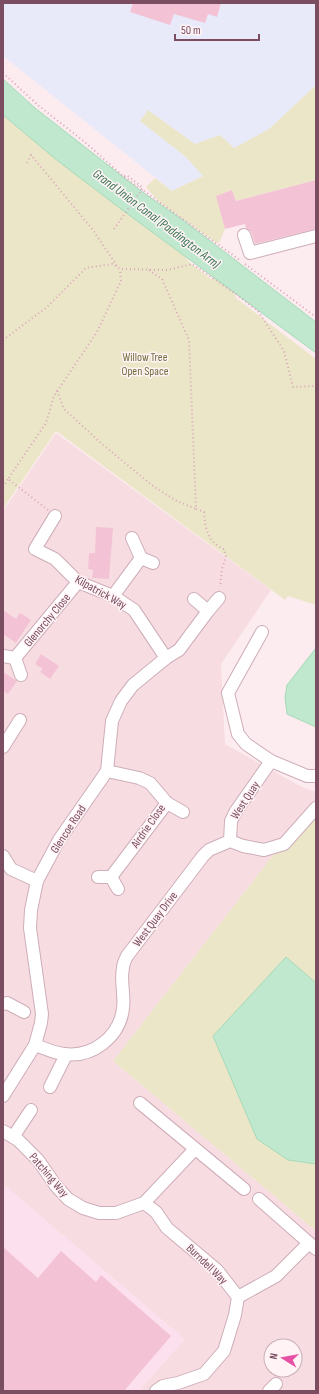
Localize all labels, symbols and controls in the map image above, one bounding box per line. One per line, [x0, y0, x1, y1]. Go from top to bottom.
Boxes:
scale bar [175, 16, 259, 42]
text: 50 m [181, 23, 201, 38]
water label: Grand Union Canal (Paddington Arm) [90, 166, 223, 272]
park label: Willow Tree Open Space [121, 350, 169, 379]
street label: Kilpatrick Way [72, 572, 130, 613]
street label: Glenorchy Close [21, 590, 74, 650]
street label: West Quay [228, 778, 263, 822]
street label: Airdrie Close [127, 801, 169, 852]
street label: Glencoe Road [47, 802, 90, 856]
street label: West Quay Drive [130, 889, 181, 950]
street label: Patching Way [26, 1150, 72, 1201]
street label: Burndell Way [183, 1241, 231, 1288]
north arrow [263, 1338, 303, 1378]
text: N [267, 1352, 281, 1360]

